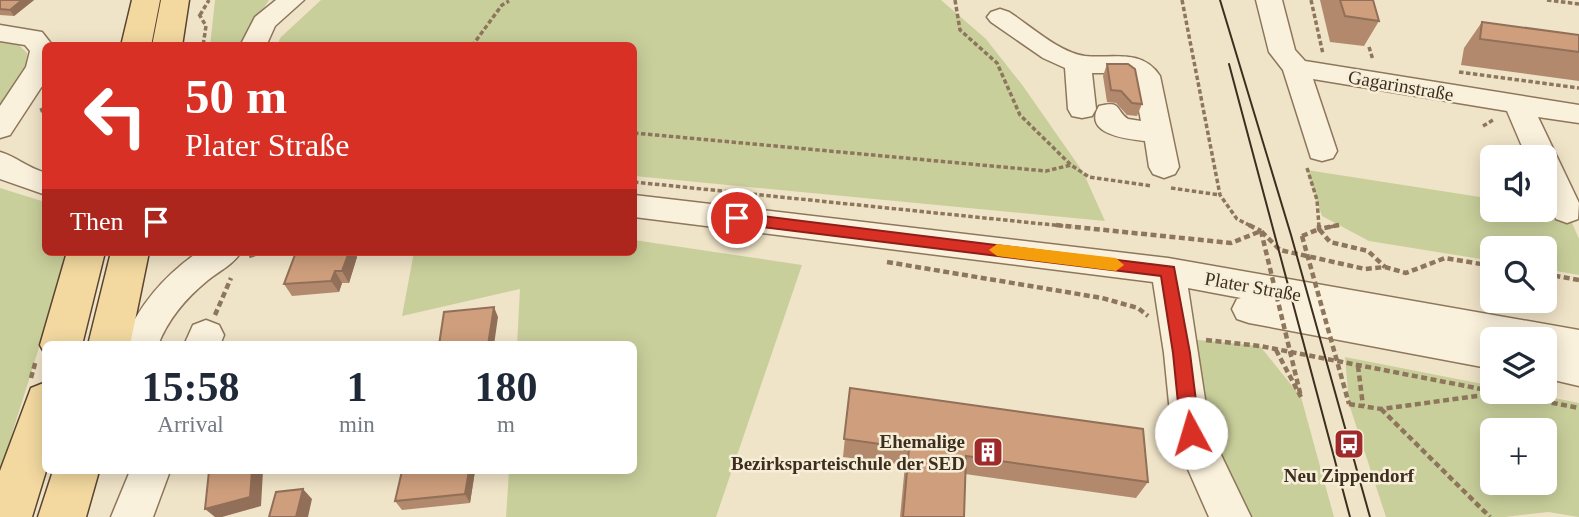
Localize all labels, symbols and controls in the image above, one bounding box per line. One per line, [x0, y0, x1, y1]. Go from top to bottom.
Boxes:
street label: Gagarinstraße [1347, 66, 1455, 105]
text: 50 m [185, 69, 287, 124]
icon: left [70, 70, 161, 161]
text: Plater Straße [185, 127, 349, 163]
map controls [1480, 145, 1557, 495]
button: sound [1480, 145, 1557, 222]
pin [707, 188, 767, 248]
icon: arrive [718, 199, 756, 237]
icon: arrive [137, 203, 175, 241]
text: Then [70, 207, 123, 236]
button: search [1480, 236, 1557, 313]
street label: Plater Straße [1203, 268, 1303, 305]
button: layers [1480, 327, 1557, 404]
text: 15:58 [142, 364, 240, 410]
text: 1 [346, 364, 367, 410]
text: 180 [474, 364, 537, 410]
position arrow [1154, 396, 1228, 470]
text: Arrival [157, 412, 224, 437]
text: min [339, 412, 375, 437]
text: m [497, 412, 515, 437]
button: + [1480, 418, 1557, 495]
bus stop icon: Neu Zippendorf [1332, 427, 1366, 461]
place label: Ehemalige Bezirksparteischule der SED [731, 431, 965, 474]
building icon: Ehemalige Bezirksparteischule der SED [971, 435, 1005, 469]
place label: Neu Zippendorf [1284, 465, 1415, 486]

